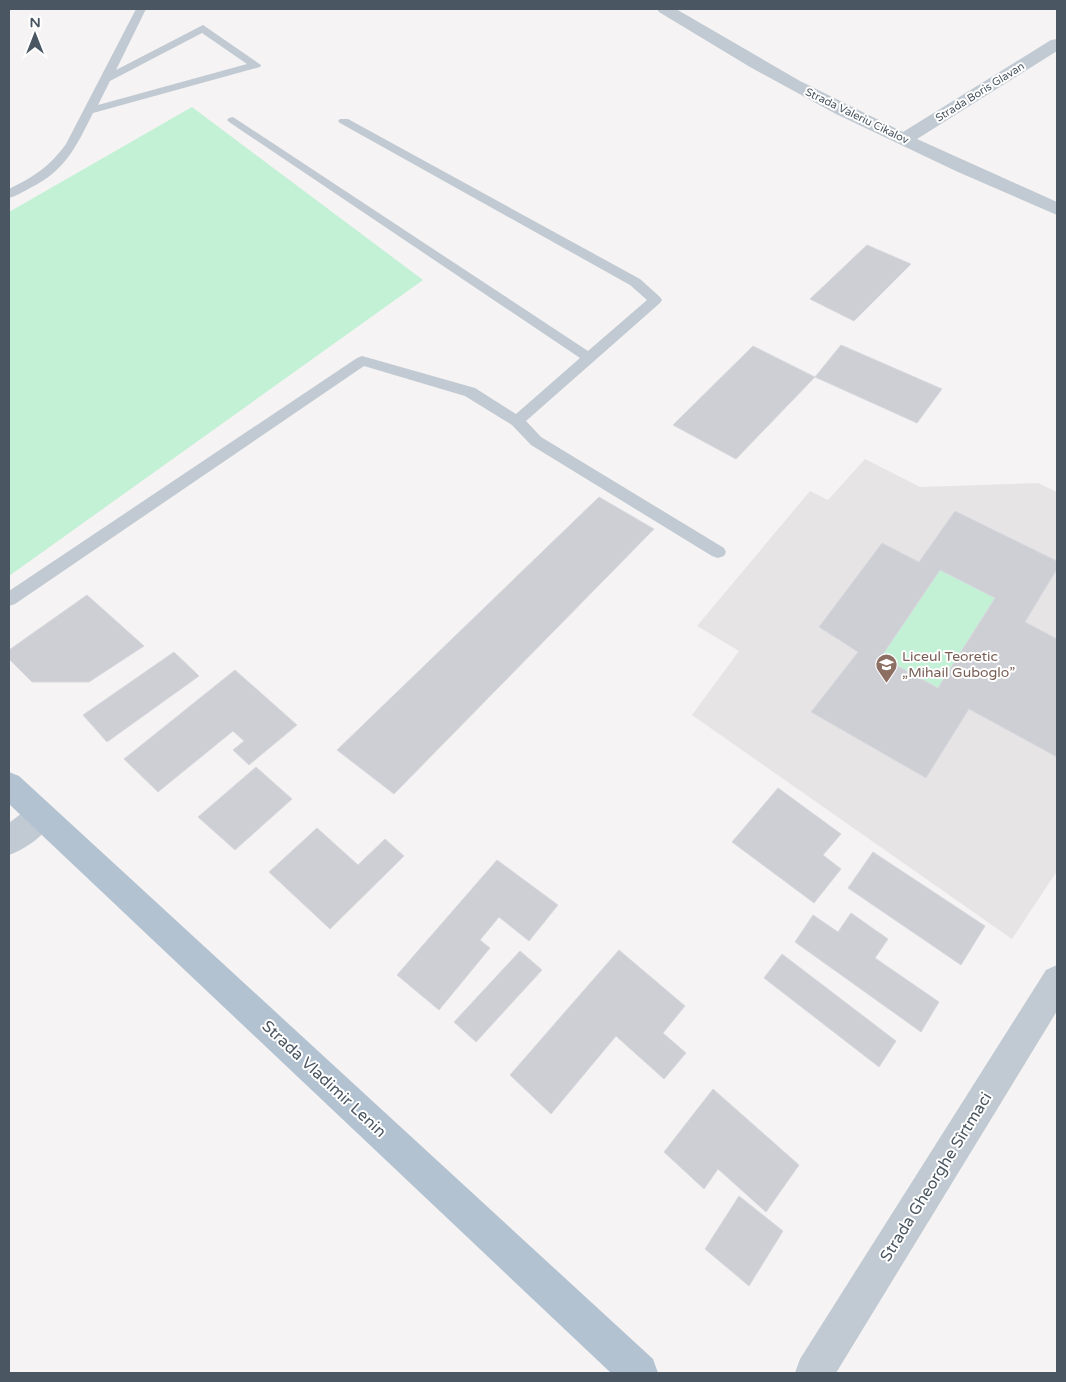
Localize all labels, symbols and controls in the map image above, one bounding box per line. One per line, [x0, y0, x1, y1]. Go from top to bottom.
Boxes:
north arrow [10, 10, 60, 60]
text: N [29, 14, 41, 31]
street label: Strada Boris Glavan [933, 59, 1027, 125]
street label: Strada Valeriu Cikalov [803, 85, 911, 147]
place label: Liceul Teoretic „Mihail Guboglo” [902, 648, 1015, 681]
school or university icon: Liceul Teoretic „Mihail Guboglo” [874, 652, 898, 683]
street label: Strada Vladimir Lenin [258, 1016, 390, 1142]
street label: Strada Gheorghe Sîrtmaci [876, 1089, 996, 1265]

